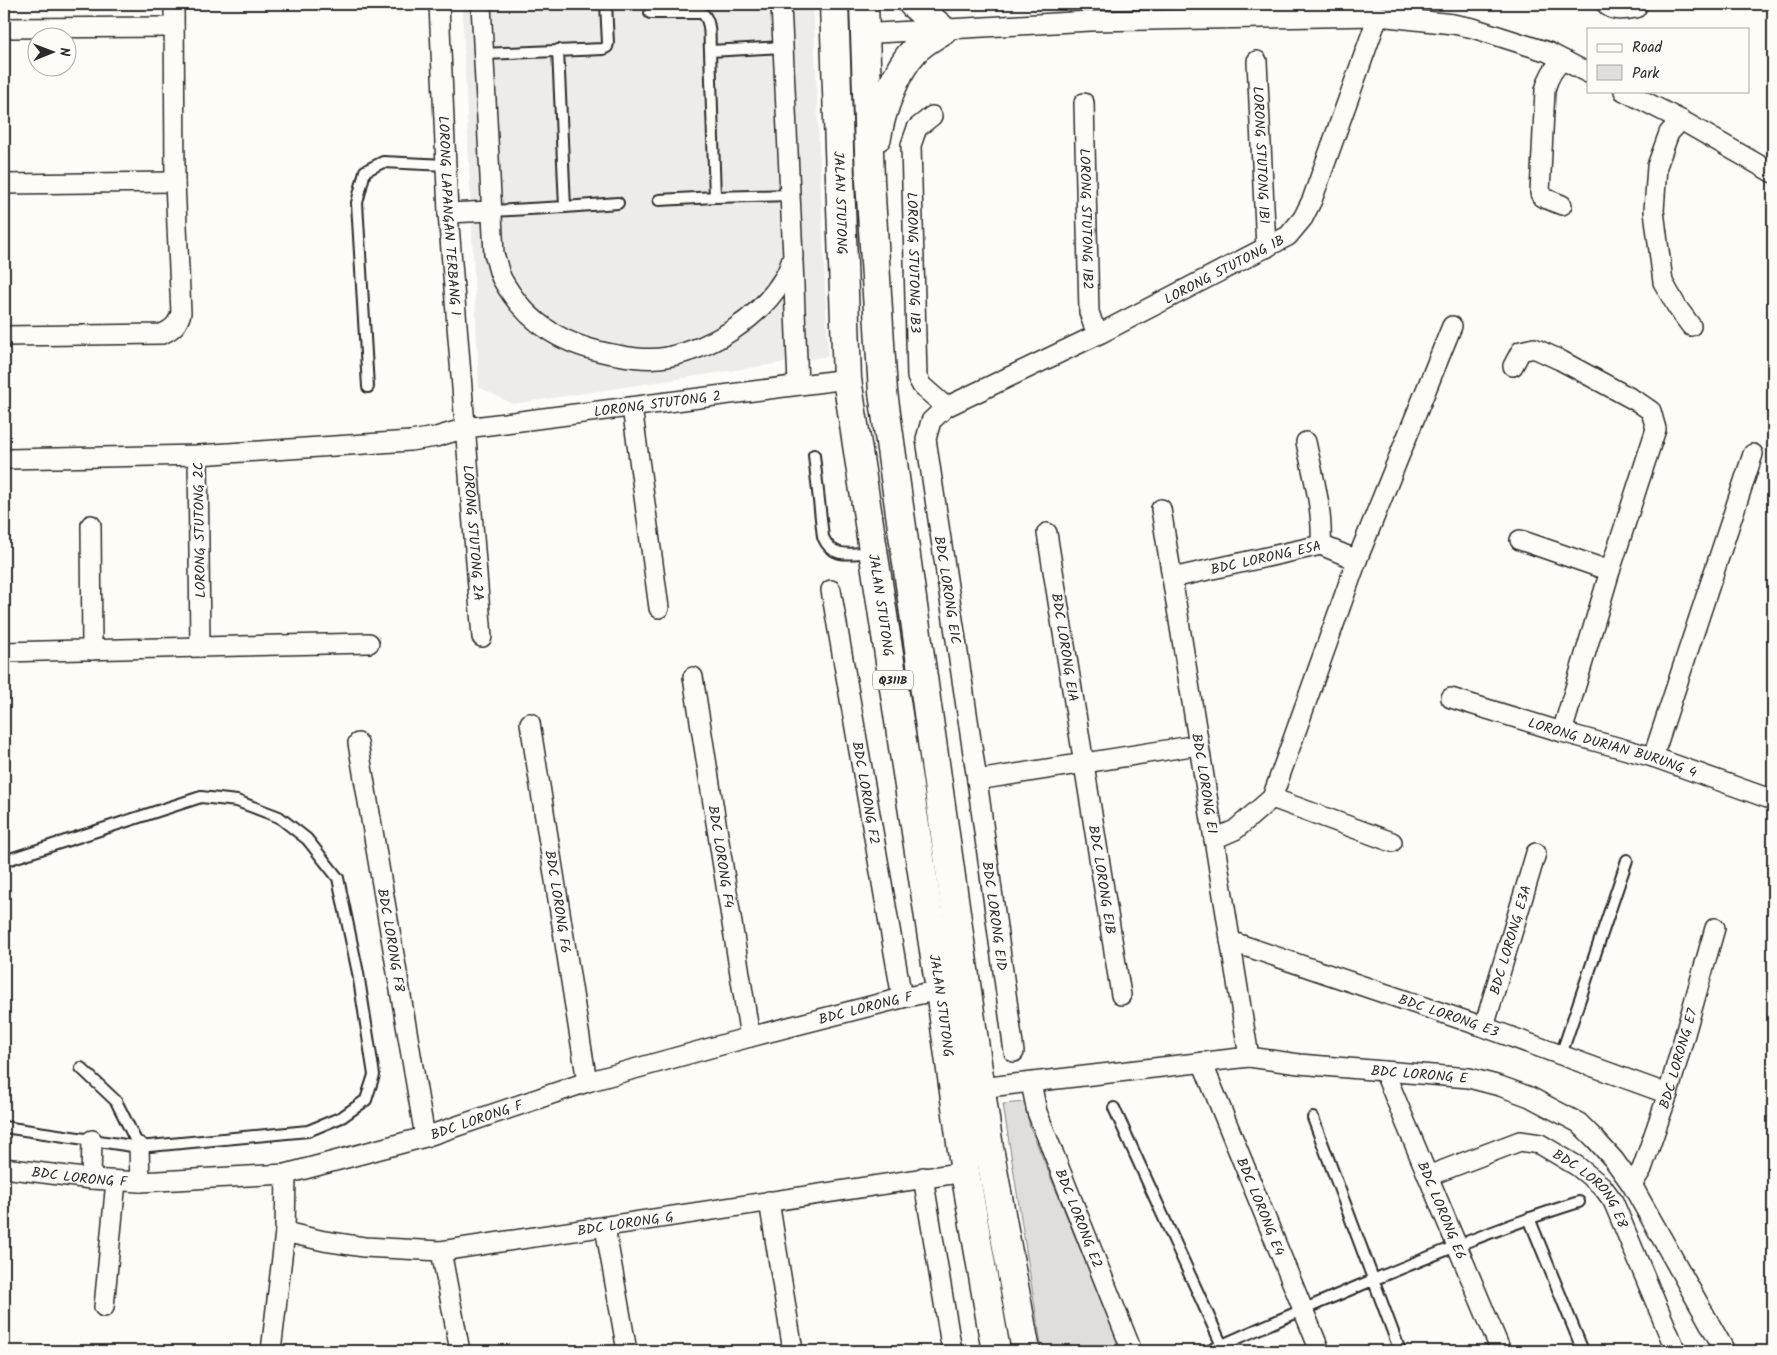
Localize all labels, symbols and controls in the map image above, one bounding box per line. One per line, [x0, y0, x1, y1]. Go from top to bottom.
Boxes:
north arrow [28, 28, 78, 78]
legend [1587, 28, 1750, 92]
text: Road [1632, 36, 1663, 60]
text: N [53, 47, 75, 57]
text: Park [1632, 62, 1660, 86]
street label: LORONG STUTONG 1B1 [1246, 86, 1275, 224]
street label: LORONG LAPANGAN TERBANG 1 [432, 115, 466, 316]
street label: LORONG STUTONG 1B2 [1073, 148, 1098, 290]
street label: JALAN STUTONG [827, 151, 853, 255]
street label: LORONG STUTONG 1B3 [900, 192, 926, 334]
street label: LORONG STUTONG 1B [1160, 230, 1289, 310]
street label: LORONG STUTONG 2 [593, 385, 722, 423]
street label: LORONG STUTONG 2C [188, 462, 212, 598]
street label: LORONG STUTONG 2A [456, 464, 489, 602]
street label: BDC LORONG E1C [928, 534, 966, 646]
street label: BDC LORONG E5A [1208, 535, 1323, 581]
street label: JALAN STUTONG [862, 552, 899, 658]
street label: BDC LORONG E1A [1045, 592, 1084, 704]
road number: Q311B [873, 670, 913, 690]
street label: LORONG DURIAN BURUNG 4 [1525, 712, 1700, 784]
street label: BDC LORONG E1 [1185, 732, 1223, 835]
street label: BDC LORONG F2 [846, 740, 885, 846]
street label: BDC LORONG F4 [701, 804, 739, 910]
street label: BDC LORONG E1B [1082, 824, 1121, 936]
street label: BDC LORONG F6 [538, 849, 576, 955]
street label: BDC LORONG E1D [975, 860, 1013, 972]
street label: BDC LORONG E3A [1484, 883, 1538, 998]
street label: BDC LORONG F8 [371, 887, 410, 994]
street label: JALAN STUTONG [923, 953, 959, 1059]
street label: BDC LORONG F [816, 986, 916, 1031]
street label: BDC LORONG E3 [1395, 989, 1502, 1044]
street label: BDC LORONG E7 [1654, 1006, 1704, 1112]
street label: BDC LORONG E [1370, 1060, 1469, 1090]
street label: BDC LORONG F [428, 1094, 527, 1146]
street label: BDC LORONG E8 [1548, 1144, 1633, 1232]
street label: BDC LORONG E4 [1230, 1154, 1290, 1260]
street label: BDC LORONG E6 [1411, 1158, 1472, 1263]
street label: BDC LORONG F [30, 1162, 130, 1193]
street label: BDC LORONG E2 [1049, 1166, 1108, 1272]
street label: BDC LORONG G [576, 1206, 675, 1242]

